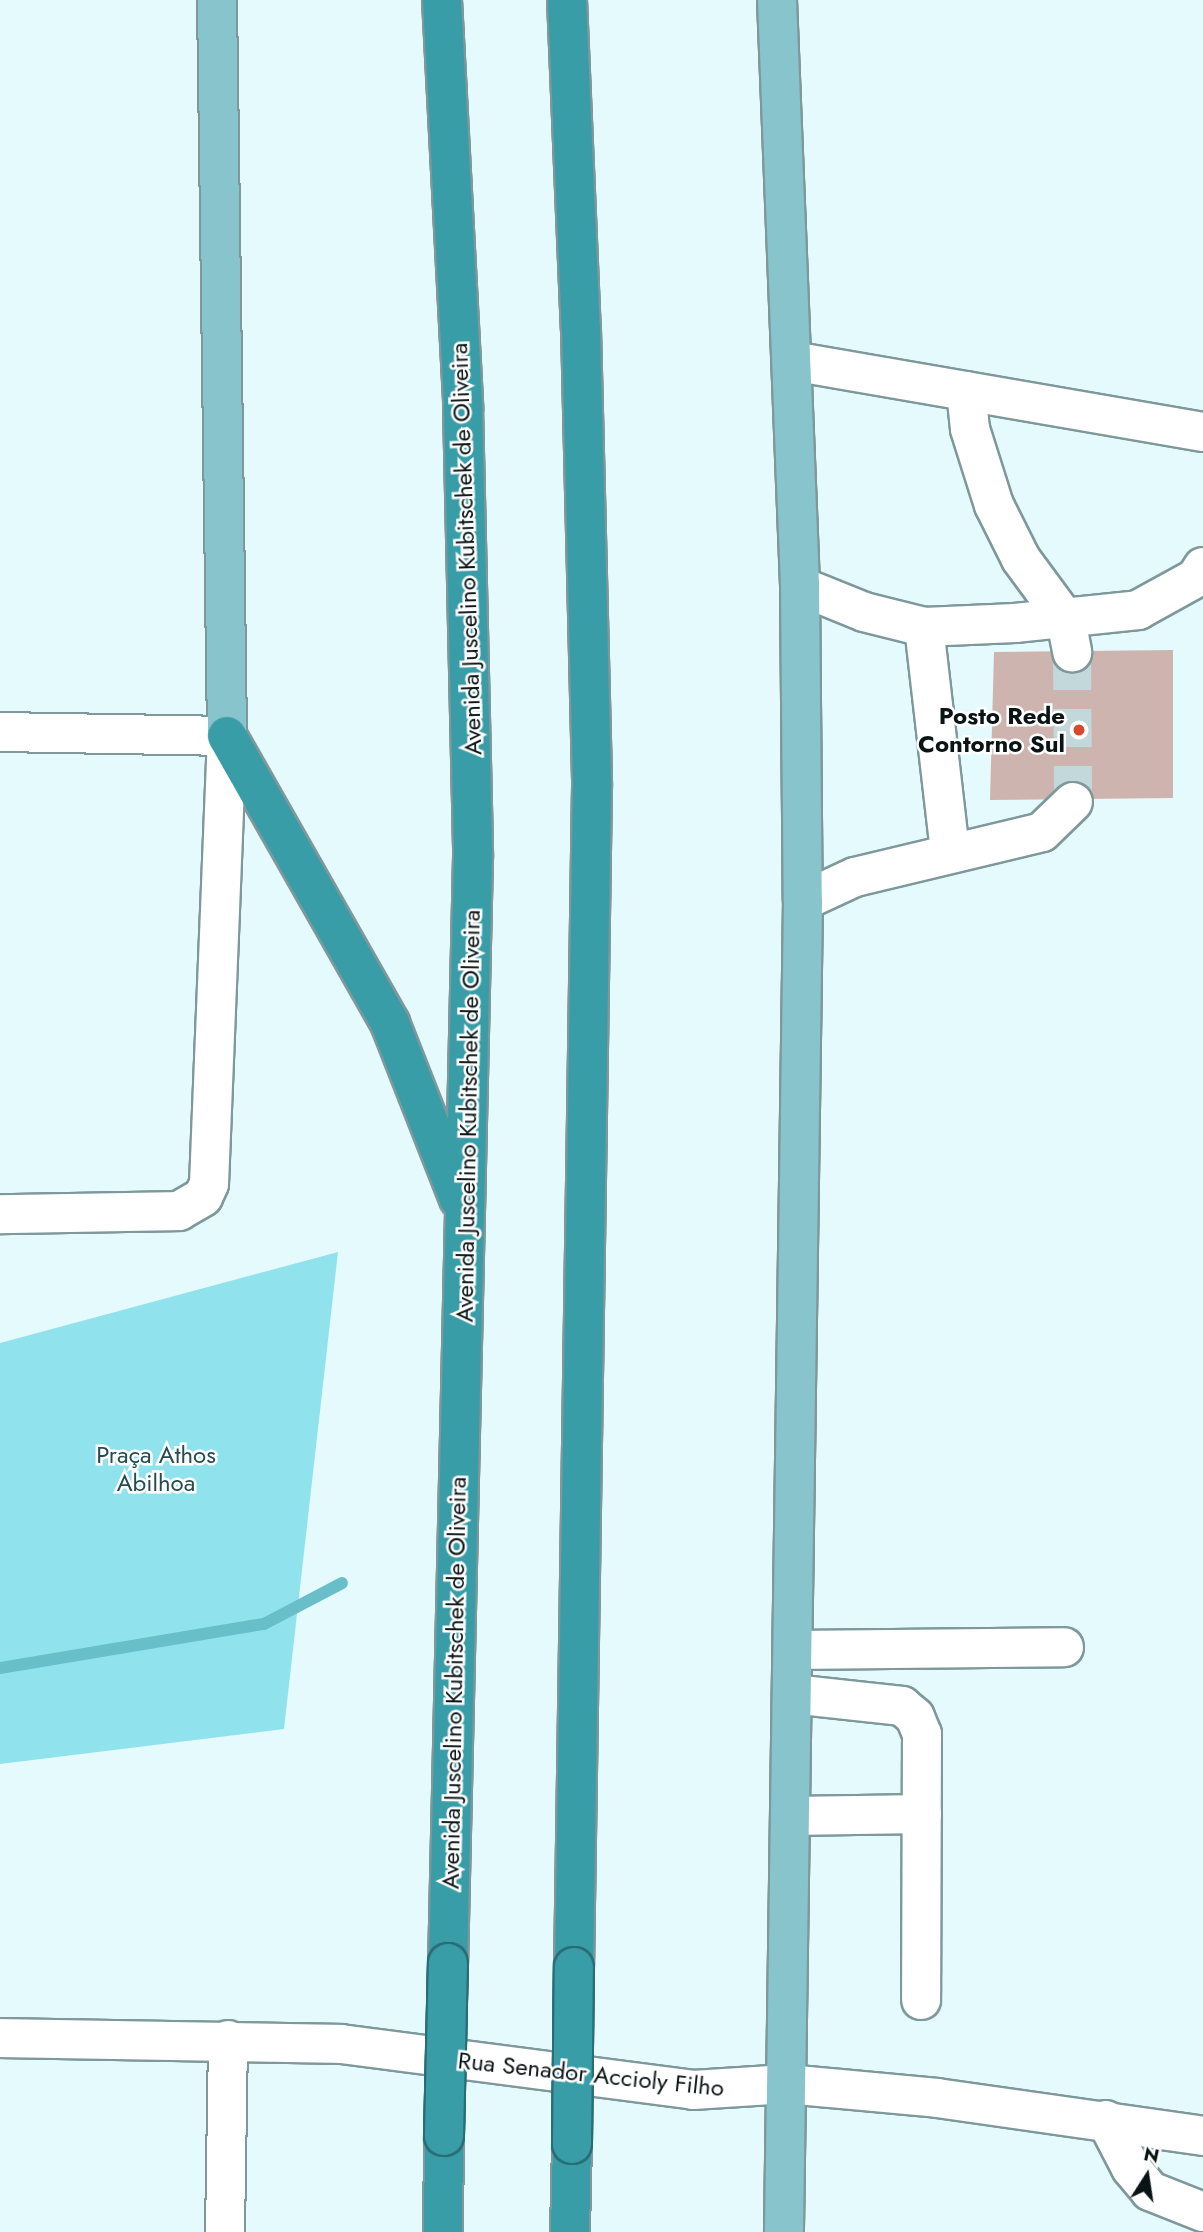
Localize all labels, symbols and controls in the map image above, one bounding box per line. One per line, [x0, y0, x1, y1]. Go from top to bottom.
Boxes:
street label: Avenida Juscelino Kubitschek de Oliveira [444, 342, 488, 756]
place label: Posto Rede Contorno Sul [918, 702, 1065, 758]
marker: Posto Rede Contorno Sul [1071, 722, 1087, 738]
street label: Avenida Juscelino Kubitschek de Oliveira [450, 910, 486, 1322]
park label: Praça Athos Abilhoa [96, 1441, 216, 1497]
street label: Avenida Juscelino Kubitschek de Oliveira [436, 1477, 472, 1889]
street label: Rua Senador Accioly Filho [456, 2046, 726, 2102]
text: N [1141, 2140, 1162, 2170]
north arrow [1112, 2141, 1182, 2211]

